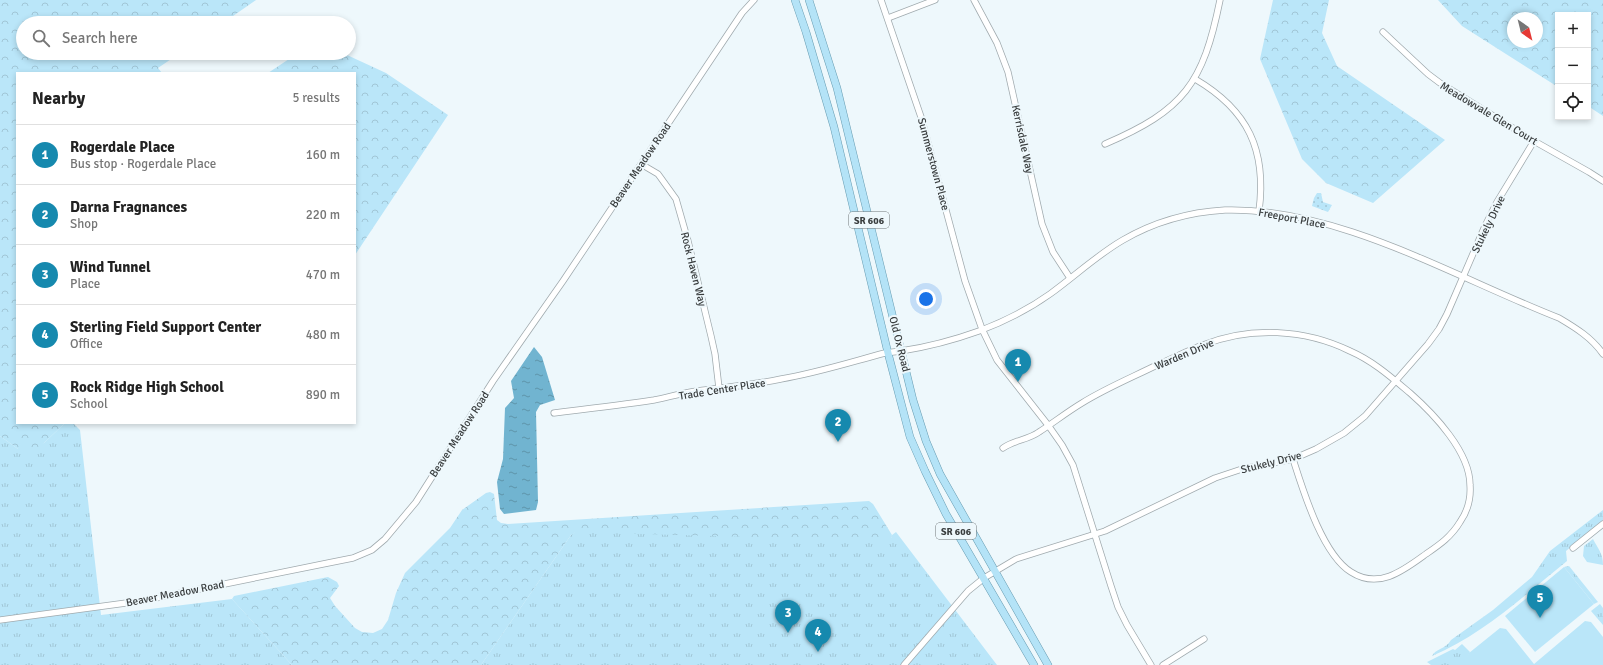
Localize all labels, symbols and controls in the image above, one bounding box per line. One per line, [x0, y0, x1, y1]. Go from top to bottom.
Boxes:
north arrow [1507, 12, 1543, 48]
map controls [1555, 12, 1591, 120]
button: + [1555, 12, 1591, 48]
search box [16, 16, 356, 60]
icon: search [30, 27, 52, 49]
text: Search here [62, 29, 138, 47]
button: − [1555, 48, 1591, 84]
street label: Meadowvale Glen Court [1438, 79, 1540, 148]
button: locate [1555, 84, 1591, 120]
text: Nearby [32, 88, 85, 109]
text: 5 results [292, 90, 340, 106]
street label: Kerrisdale Way [1009, 104, 1036, 175]
street label: Summerstown Place [915, 116, 952, 212]
street label: Beaver Meadow Road [607, 120, 674, 210]
text: Rogerdale Place [70, 138, 175, 156]
text: 1 [41, 147, 49, 163]
text: 160 m [306, 147, 340, 163]
text: Bus stop · Rogerdale Place [70, 156, 216, 172]
street label: Stukely Drive [1469, 193, 1508, 255]
text: Darna Fragnances [70, 198, 187, 216]
street label: Freeport Place [1257, 206, 1327, 231]
text: 2 [41, 207, 49, 223]
text: 220 m [306, 207, 340, 223]
road number: SR 606 [849, 212, 889, 228]
text: Shop [70, 216, 98, 232]
street label: Rock Haven Way [678, 230, 709, 309]
text: Wind Tunnel [70, 258, 151, 276]
text: 3 [41, 267, 49, 283]
text: 470 m [306, 267, 340, 283]
text: Place [70, 276, 100, 292]
your location [916, 289, 936, 309]
street label: Old Ox Road [886, 315, 913, 373]
text: Sterling Field Support Center [70, 318, 261, 336]
text: 4 [41, 327, 49, 343]
text: 480 m [306, 327, 340, 343]
text: Office [70, 336, 103, 352]
street label: Warden Drive [1153, 336, 1216, 373]
pin: 1 [1005, 349, 1031, 382]
street label: Trade Center Place [678, 376, 766, 403]
text: Rock Ridge High School [70, 378, 224, 396]
text: 5 [41, 387, 49, 403]
text: 890 m [306, 387, 340, 403]
street label: Beaver Meadow Road [427, 389, 492, 480]
text: School [70, 396, 108, 412]
pin: 2 [825, 409, 851, 442]
street label: Stukely Drive [1239, 449, 1303, 476]
road number: SR 606 [936, 523, 976, 539]
street label: Beaver Meadow Road [125, 578, 225, 609]
pin: 5 [1527, 585, 1553, 618]
pin: 3 [775, 600, 801, 633]
pin: 4 [805, 619, 831, 652]

